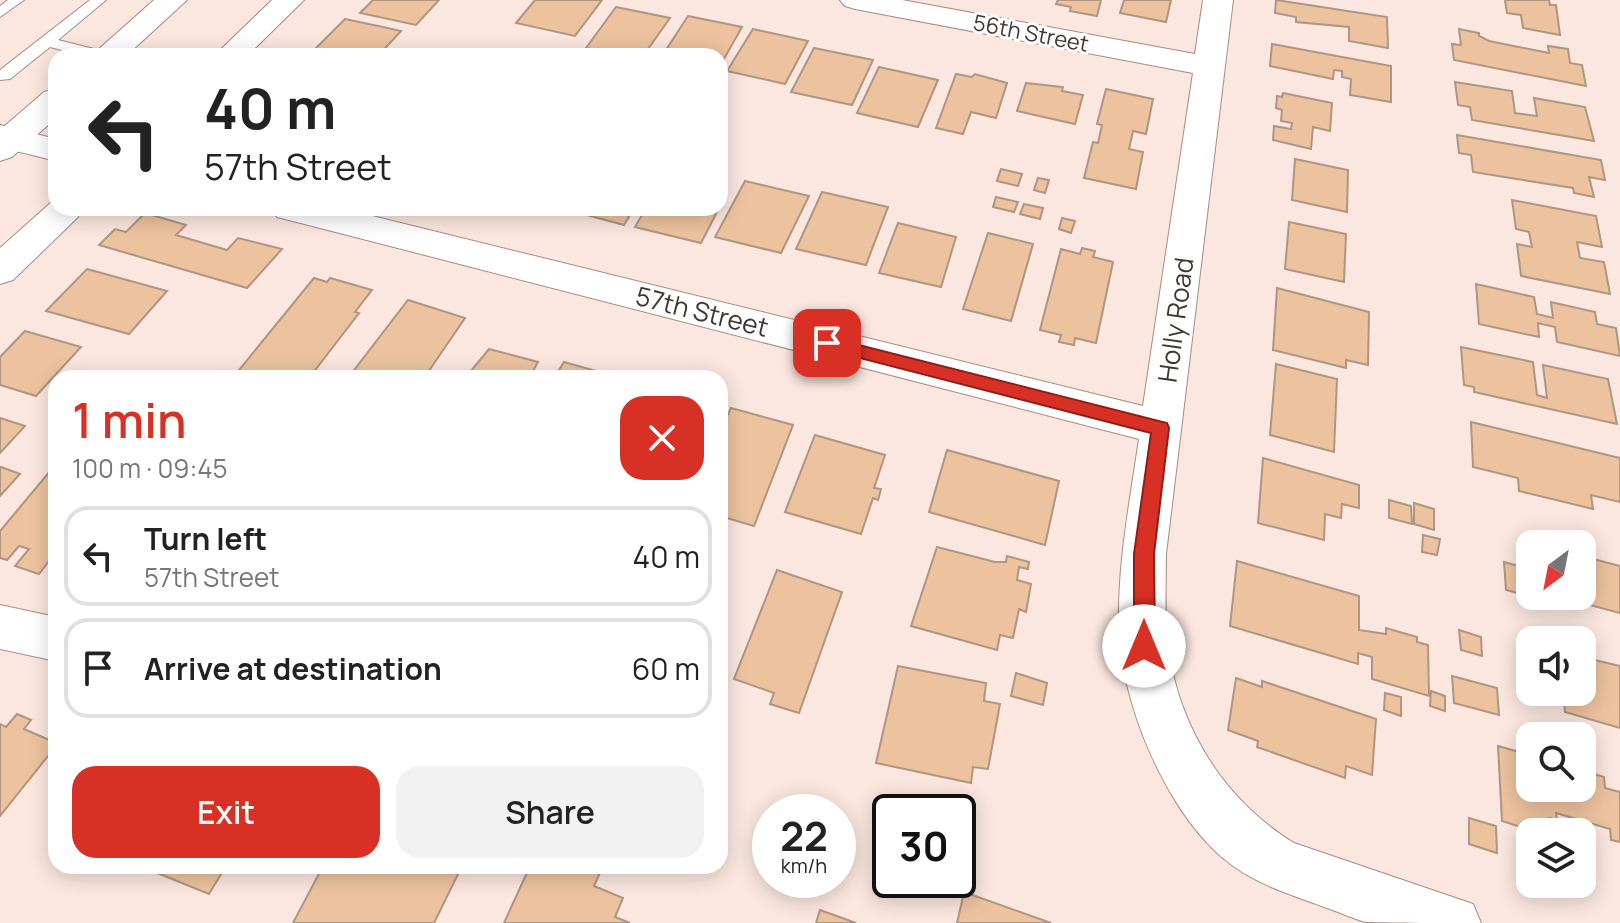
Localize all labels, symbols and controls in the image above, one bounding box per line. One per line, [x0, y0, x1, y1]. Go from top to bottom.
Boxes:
street label: 56th Street [971, 7, 1092, 59]
text: 40 m [204, 69, 336, 146]
icon: left [72, 80, 176, 184]
text: 57th Street [204, 142, 392, 191]
street label: Holly Road [1148, 255, 1202, 385]
street label: 57th Street [632, 277, 772, 345]
pin [793, 309, 861, 377]
icon: arrive [805, 321, 849, 365]
text: 1 min [72, 387, 186, 452]
button: close [620, 396, 704, 480]
text: 100 m · 09:45 [72, 450, 228, 486]
text: Turn left [144, 518, 267, 559]
north arrow [1516, 530, 1596, 610]
map controls [1516, 530, 1596, 898]
icon: left [76, 534, 120, 578]
text: 40 m [633, 536, 700, 577]
text: 57th Street [144, 559, 280, 595]
position arrow [1102, 604, 1186, 688]
button: sound [1516, 626, 1596, 706]
icon: arrive [76, 646, 120, 690]
text: Arrive at destination [144, 648, 442, 689]
text: 60 m [632, 648, 700, 689]
button: search [1516, 722, 1596, 802]
button: Exit [72, 766, 380, 858]
button: Share [396, 766, 704, 858]
speed limit sign: 30 [872, 794, 976, 898]
text: 22 [780, 808, 828, 863]
button: layers [1516, 818, 1596, 898]
text: km/h [781, 852, 827, 879]

